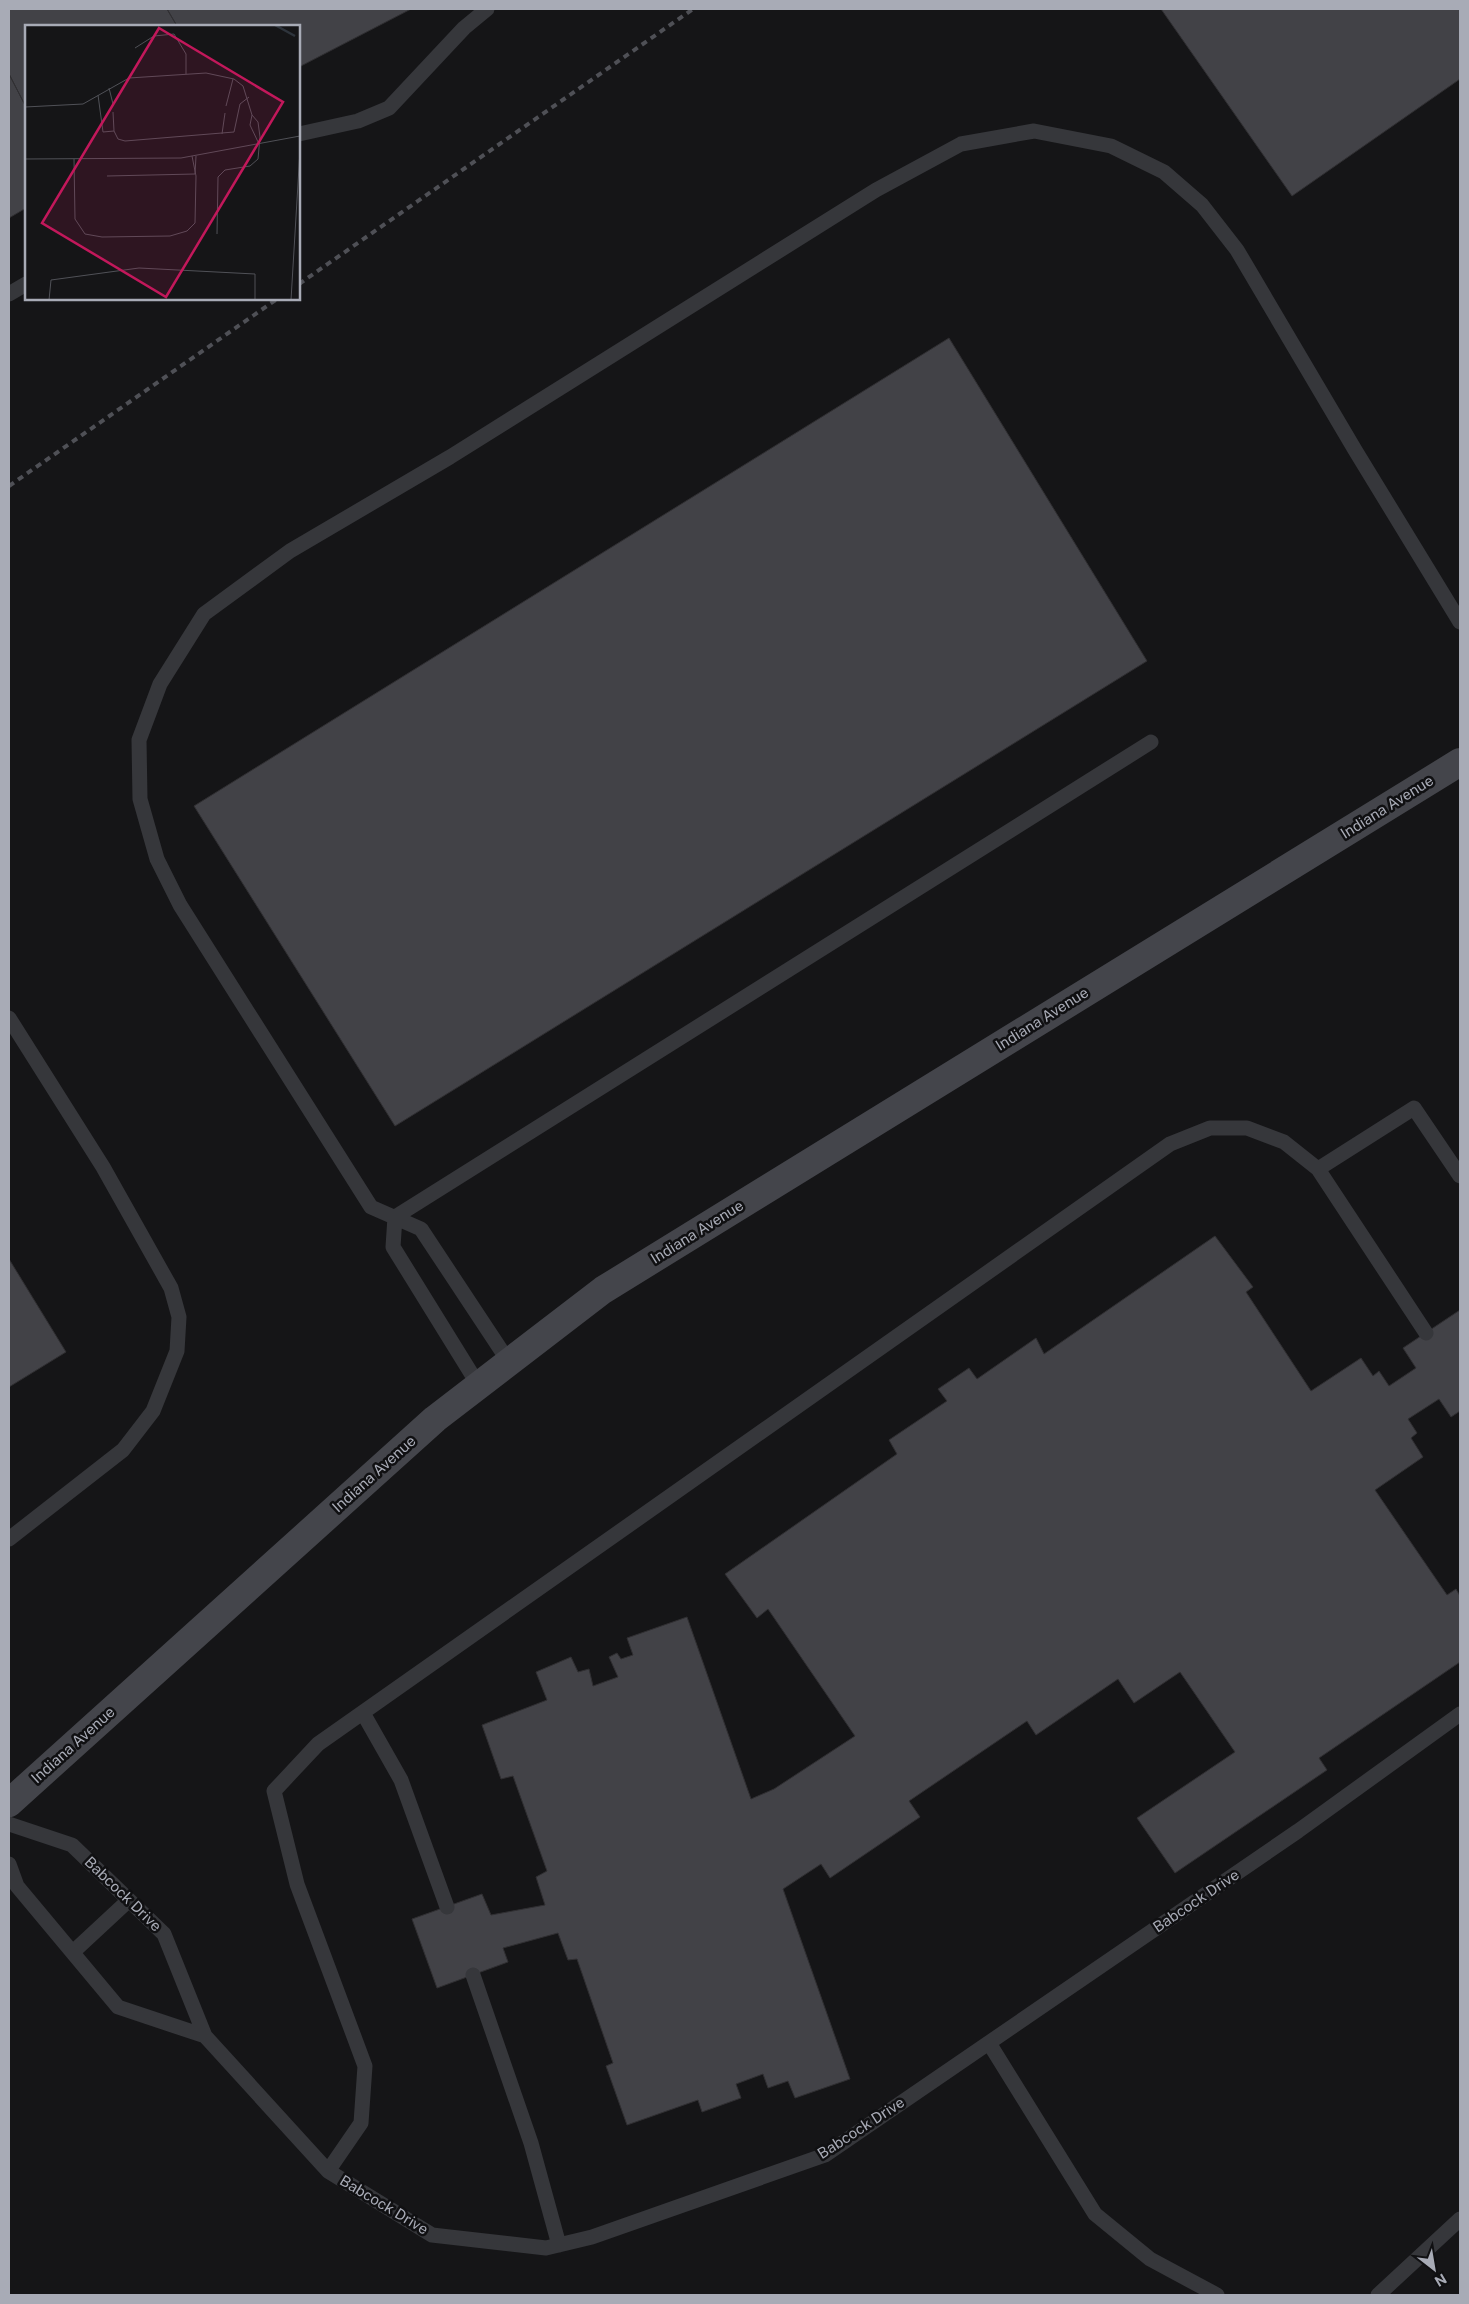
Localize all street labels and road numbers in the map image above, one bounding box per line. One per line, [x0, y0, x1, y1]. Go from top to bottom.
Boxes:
street label: Indiana Avenue [1337, 771, 1436, 842]
street label: Indiana Avenue [992, 983, 1091, 1054]
street label: Indiana Avenue [647, 1196, 746, 1267]
street label: Indiana Avenue [329, 1432, 419, 1515]
street label: Indiana Avenue [28, 1703, 118, 1786]
street label: Babcock Drive [82, 1853, 165, 1934]
street label: Babcock Drive [1150, 1866, 1242, 1936]
street label: Babcock Drive [814, 2093, 907, 2162]
street label: Babcock Drive [337, 2172, 431, 2238]

